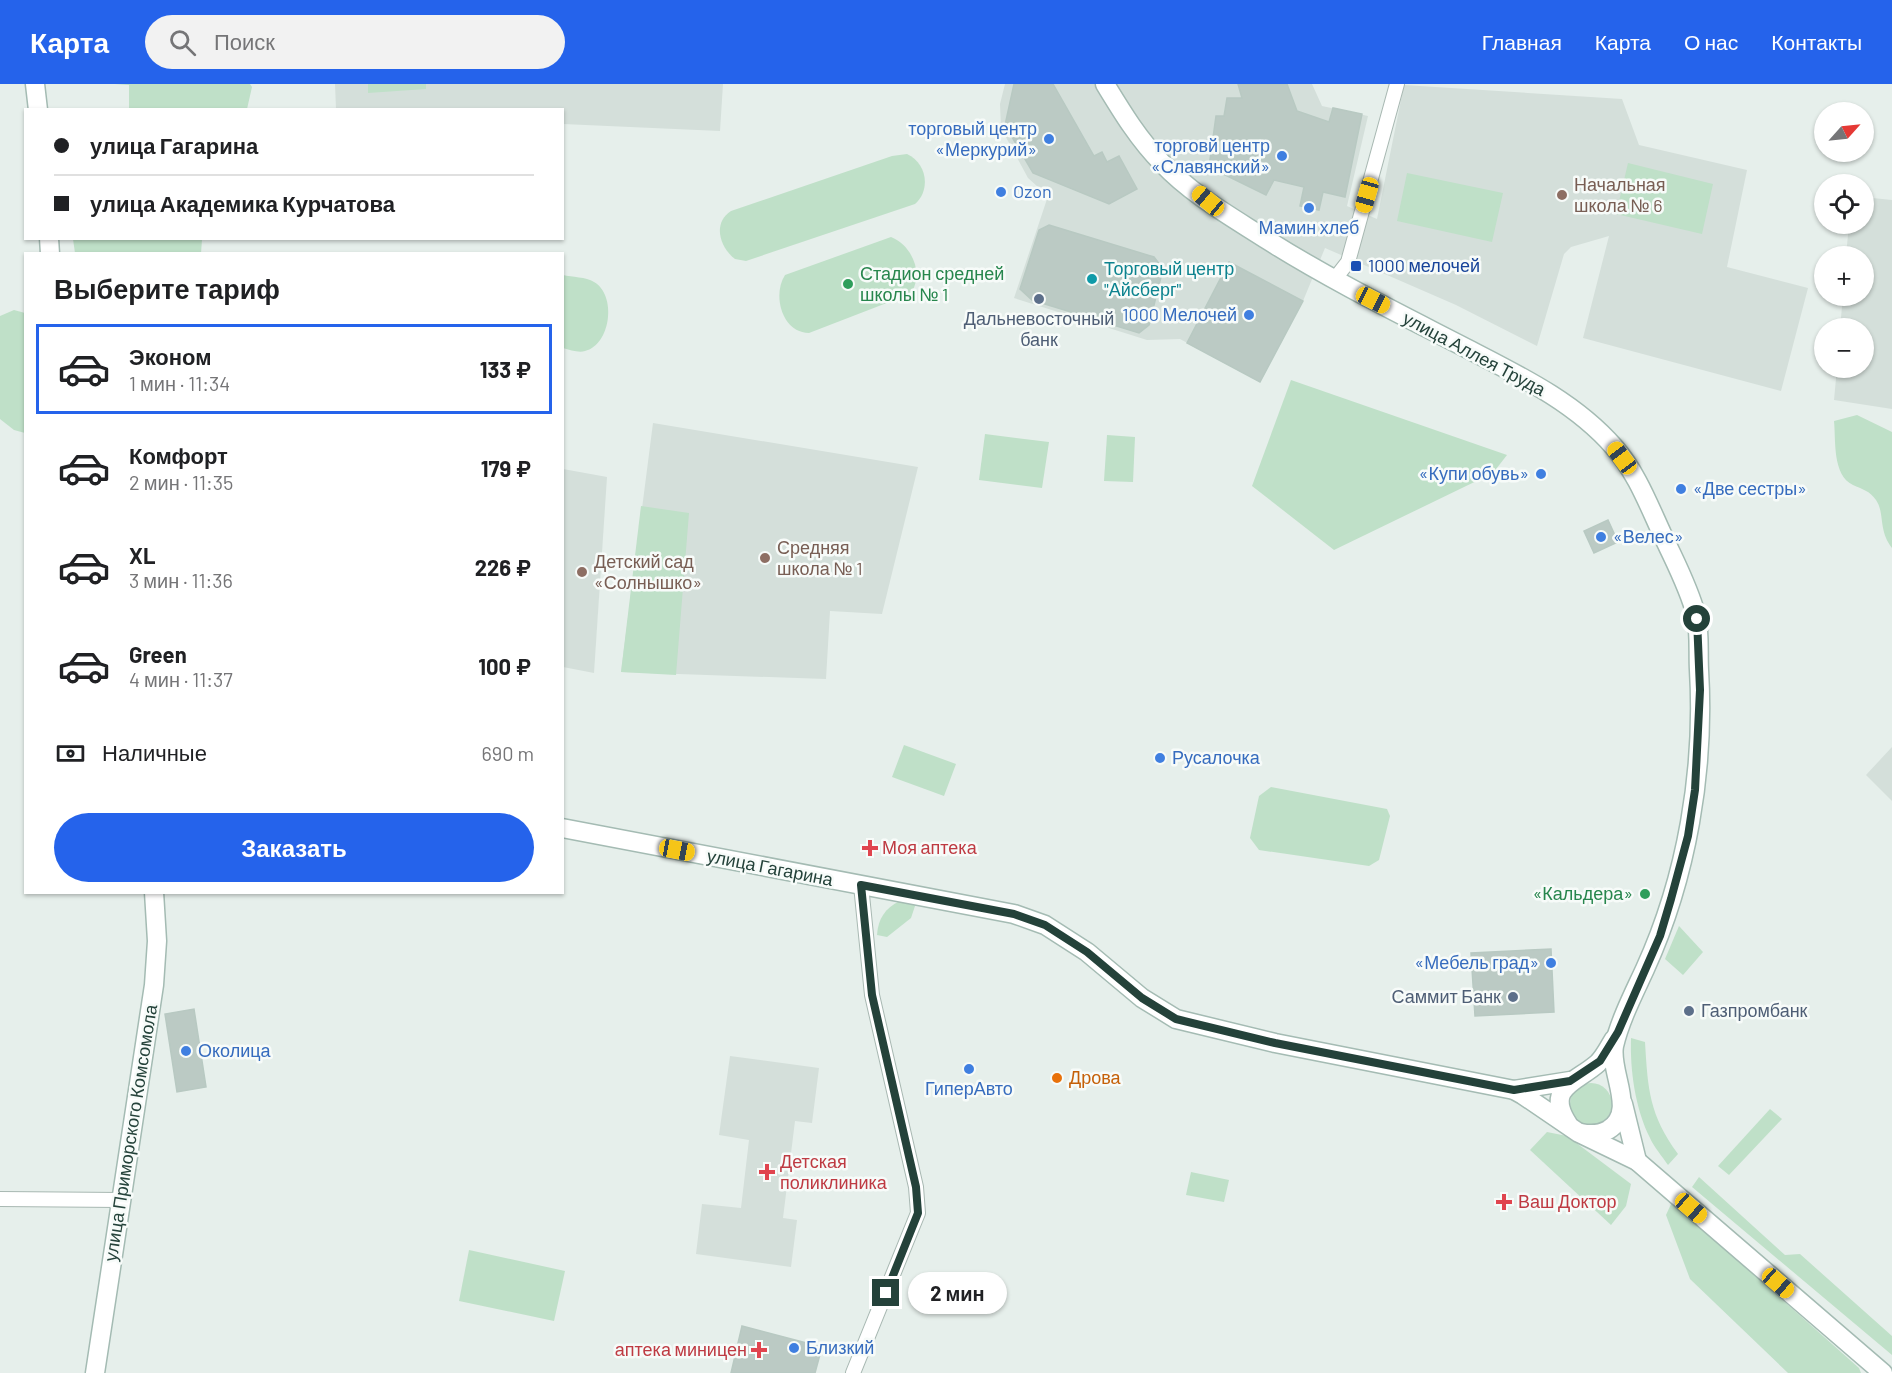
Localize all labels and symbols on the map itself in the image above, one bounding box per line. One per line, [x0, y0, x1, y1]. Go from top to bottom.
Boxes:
north arrow [1814, 102, 1874, 162]
place label: торговый центр «Меркурий» [908, 117, 1037, 160]
marker: торговый центр «Меркурий» [1042, 132, 1056, 146]
place label: торговй центр «Славянский» [1151, 134, 1270, 177]
marker: торговй центр «Славянский» [1275, 149, 1289, 163]
place label: Начальная школа № 6 [1574, 173, 1666, 216]
car [1353, 175, 1381, 215]
place label: Ozon [1013, 180, 1052, 202]
car [1188, 183, 1228, 219]
marker: Ozon [994, 185, 1008, 199]
marker: Начальная школа № 6 [1555, 188, 1569, 202]
marker: Мамин хлеб [1302, 201, 1316, 215]
place label: Мамин хлеб [1259, 216, 1359, 238]
place label: 1000 мелочей [1368, 254, 1480, 276]
place label: Торговый центр "Айсберг" [1104, 257, 1234, 300]
marker: 1000 мелочей [1349, 259, 1363, 273]
place label: Стадион средней школы № 1 [860, 262, 1004, 305]
marker: Торговый центр "Айсберг" [1085, 272, 1099, 286]
marker: Стадион средней школы № 1 [841, 277, 855, 291]
car [1353, 284, 1393, 316]
marker: Дальневосточный банк [1032, 292, 1046, 306]
place label: 1000 Мелочей [1122, 303, 1237, 325]
street label: улица Аллея Труда [1399, 306, 1550, 400]
place label: Дальневосточный банк [964, 307, 1114, 350]
marker: 1000 Мелочей [1242, 308, 1256, 322]
car [1604, 438, 1640, 478]
place label: «Купи обувь» [1419, 462, 1529, 484]
marker: «Купи обувь» [1534, 467, 1548, 481]
place label: «Две сестры» [1693, 477, 1807, 499]
marker: «Две сестры» [1674, 482, 1688, 496]
place label: «Велес» [1613, 525, 1683, 547]
marker: «Велес» [1594, 530, 1608, 544]
place label: Средняя школа № 1 [777, 536, 862, 579]
place label: Детский сад «Солнышко» [594, 550, 702, 593]
marker: Средняя школа № 1 [758, 551, 772, 565]
marker: Детский сад «Солнышко» [575, 565, 589, 579]
route start [1683, 605, 1710, 632]
place label: Русалочка [1172, 746, 1261, 768]
marker: Русалочка [1153, 751, 1167, 765]
place label: Моя аптека [882, 836, 978, 858]
car [658, 838, 696, 862]
marker: Моя аптека [863, 841, 877, 855]
street label: улица Гагарина [705, 844, 836, 890]
place label: «Кальдера» [1533, 882, 1633, 904]
marker: «Кальдера» [1638, 887, 1652, 901]
place label: «Мебель град» [1414, 951, 1539, 973]
marker: «Мебель град» [1544, 956, 1558, 970]
place label: Саммит Банк [1392, 985, 1501, 1007]
marker: Саммит Банк [1506, 990, 1520, 1004]
place label: Газпромбанк [1701, 999, 1808, 1021]
street label: улица Приморского Комсомола [99, 1002, 161, 1263]
marker: Газпромбанк [1682, 1004, 1696, 1018]
place label: Околица [198, 1039, 272, 1061]
marker: Околица [179, 1044, 193, 1058]
marker: ГиперАвто [962, 1062, 976, 1076]
place label: Дрова [1069, 1066, 1122, 1088]
marker: Дрова [1050, 1071, 1064, 1085]
place label: ГиперАвто [925, 1077, 1013, 1099]
place label: Детская поликлиника [780, 1150, 888, 1193]
marker: Детская поликлиника [758, 1163, 776, 1181]
car [1672, 1189, 1710, 1227]
place label: Ваш Доктор [1518, 1190, 1617, 1212]
marker: Ваш Доктор [1495, 1193, 1513, 1211]
car [1759, 1264, 1797, 1302]
callout: 2 мин [907, 1272, 1006, 1314]
route end [872, 1279, 899, 1306]
place label: Близкий [806, 1336, 874, 1358]
place label: аптека миницен [615, 1338, 747, 1360]
marker: Близкий [787, 1341, 801, 1355]
marker: аптека миницен [752, 1343, 766, 1357]

